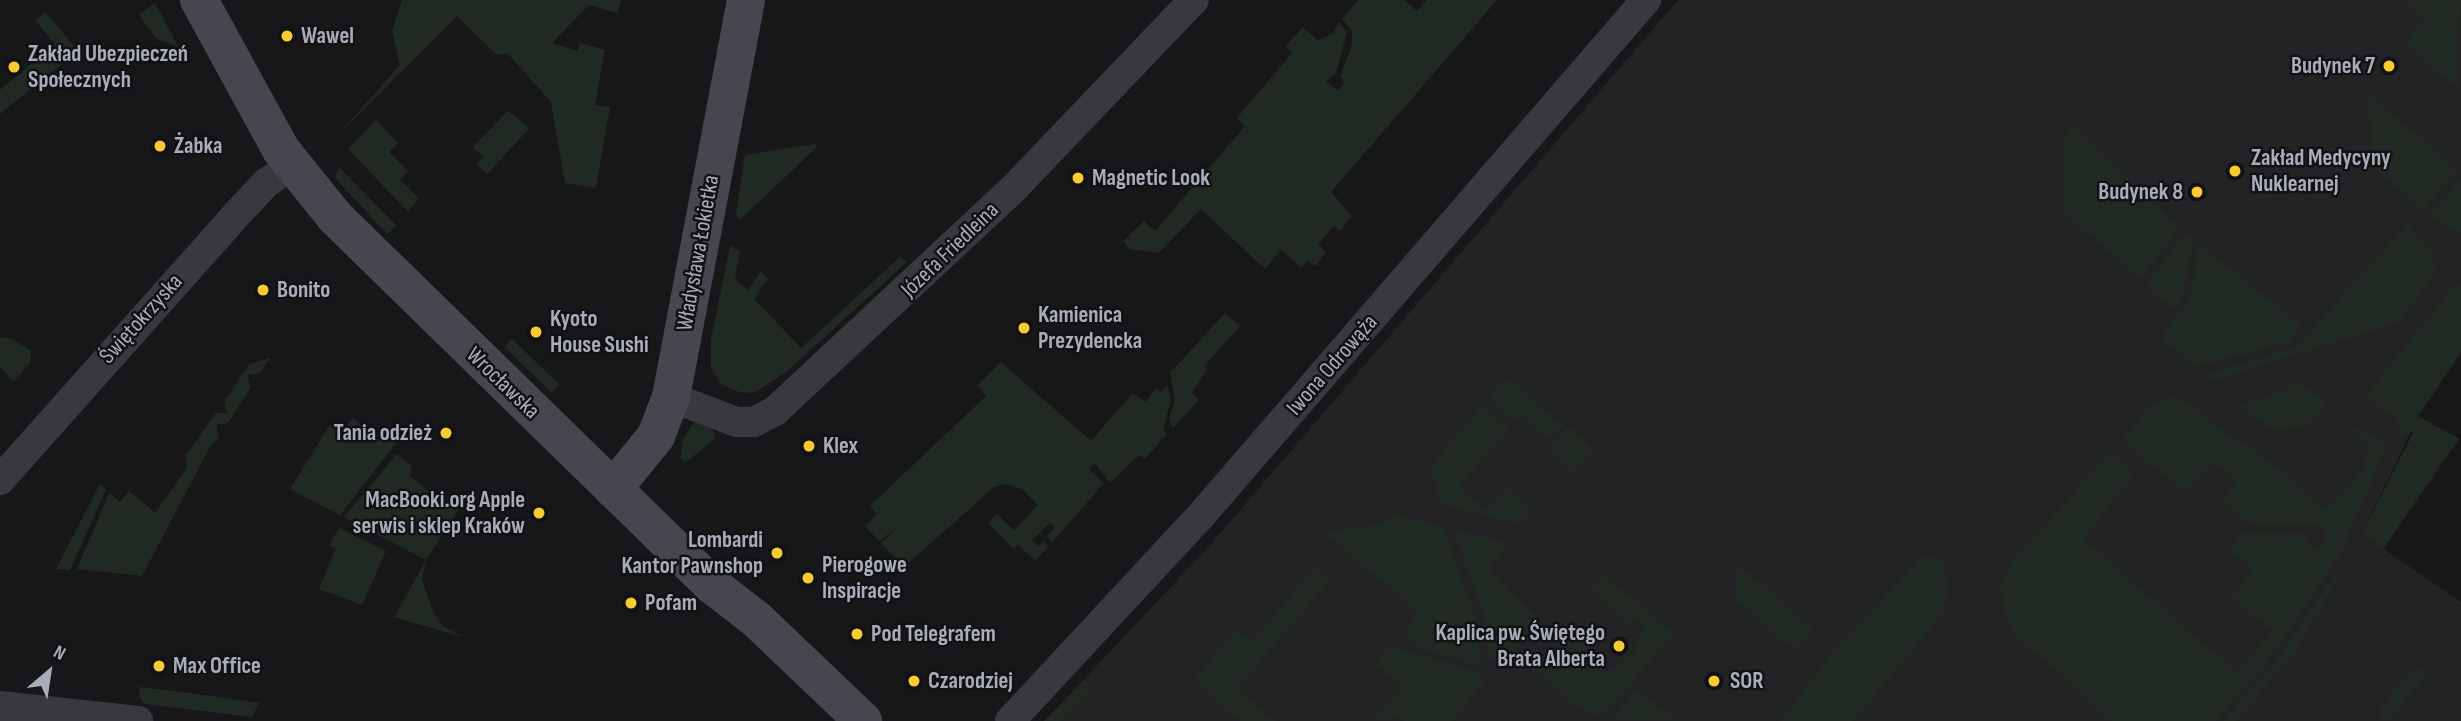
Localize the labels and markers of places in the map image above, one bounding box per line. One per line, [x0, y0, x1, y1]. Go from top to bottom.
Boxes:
place label: Wawel [301, 22, 354, 50]
marker: Wawel [279, 28, 295, 44]
place label: Zakład Ubezpieczeń Społecznych [28, 40, 188, 94]
place label: Budynek 7 [2291, 52, 2375, 80]
marker: Budynek 7 [2381, 58, 2397, 74]
marker: Zakład Ubezpieczeń Społecznych [6, 59, 22, 75]
place label: Żabka [174, 132, 222, 160]
marker: Żabka [152, 138, 168, 154]
place label: Zakład Medycyny Nuklearnej [2251, 144, 2391, 198]
marker: Zakład Medycyny Nuklearnej [2225, 161, 2245, 181]
place label: Magnetic Look [1092, 164, 1210, 192]
marker: Magnetic Look [1070, 170, 1086, 186]
place label: Budynek 8 [2098, 178, 2183, 206]
marker: Budynek 8 [2189, 184, 2205, 200]
place label: Bonito [277, 276, 330, 304]
marker: Bonito [255, 282, 271, 298]
place label: Kamienica Prezydencka [1038, 301, 1142, 355]
place label: Kyoto House Sushi [550, 305, 649, 359]
marker: Kamienica Prezydencka [1016, 320, 1032, 336]
marker: Kyoto House Sushi [528, 324, 544, 340]
place label: Tania odzież [334, 419, 432, 447]
marker: Tania odzież [438, 425, 454, 441]
place label: Klex [823, 432, 858, 460]
marker: Klex [801, 438, 817, 454]
place label: MacBooki.org Apple serwis i sklep Kraków [353, 486, 525, 540]
marker: MacBooki.org Apple serwis i sklep Kraków [531, 505, 547, 521]
place label: Lombardi Kantor Pawnshop [621, 526, 763, 580]
marker: Lombardi Kantor Pawnshop [769, 545, 785, 561]
place label: Pierogowe Inspiracje [822, 551, 907, 605]
marker: Pierogowe Inspiracje [800, 570, 816, 586]
place label: Pofam [645, 589, 697, 617]
marker: Pofam [623, 595, 639, 611]
place label: Kaplica pw. Świętego Brata Alberta [1435, 619, 1605, 673]
place label: Pod Telegrafem [871, 620, 996, 648]
marker: Pod Telegrafem [849, 626, 865, 642]
marker: Kaplica pw. Świętego Brata Alberta [1611, 638, 1627, 654]
place label: Max Office [173, 652, 261, 680]
marker: Max Office [151, 658, 167, 674]
place label: Czarodziej [928, 667, 1013, 695]
place label: SOR [1730, 667, 1764, 695]
marker: SOR [1704, 671, 1724, 691]
marker: Czarodziej [906, 673, 922, 689]

